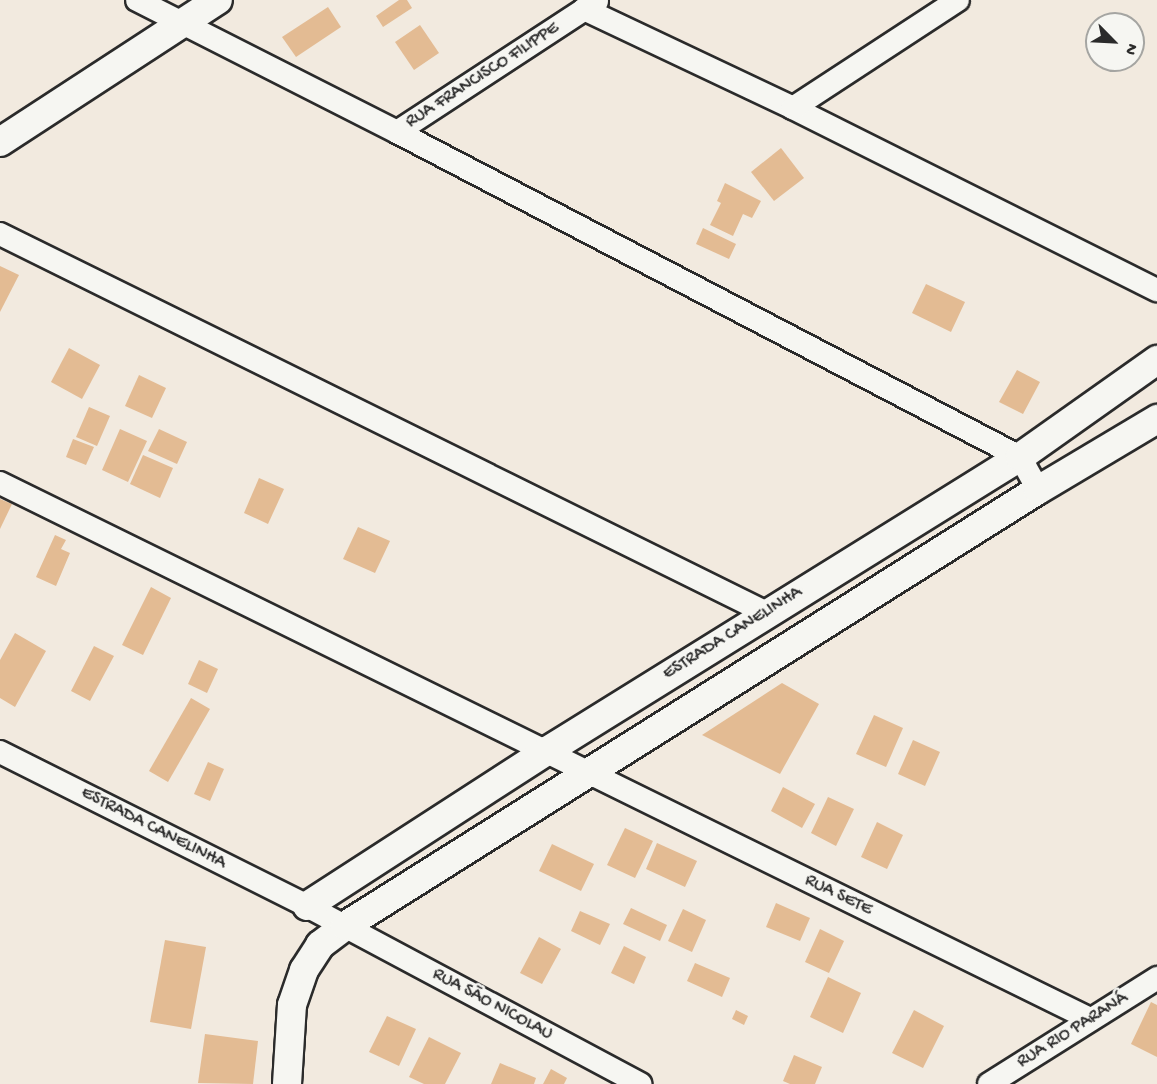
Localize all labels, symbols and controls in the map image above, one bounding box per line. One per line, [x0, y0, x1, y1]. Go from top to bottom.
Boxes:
north arrow [1085, 12, 1145, 72]
street label: RUA FRANCISCO FILIPPE [402, 18, 564, 134]
text: N [1119, 40, 1141, 57]
street label: ESTRADA CANELINHA [659, 582, 807, 686]
street label: ESTRADA CANELINHA [77, 783, 229, 875]
street label: RUA SETE [801, 870, 875, 922]
street label: RUA SÃO NICOLAU [428, 964, 556, 1046]
street label: RUA RIO PARANÁ [1014, 988, 1132, 1074]

